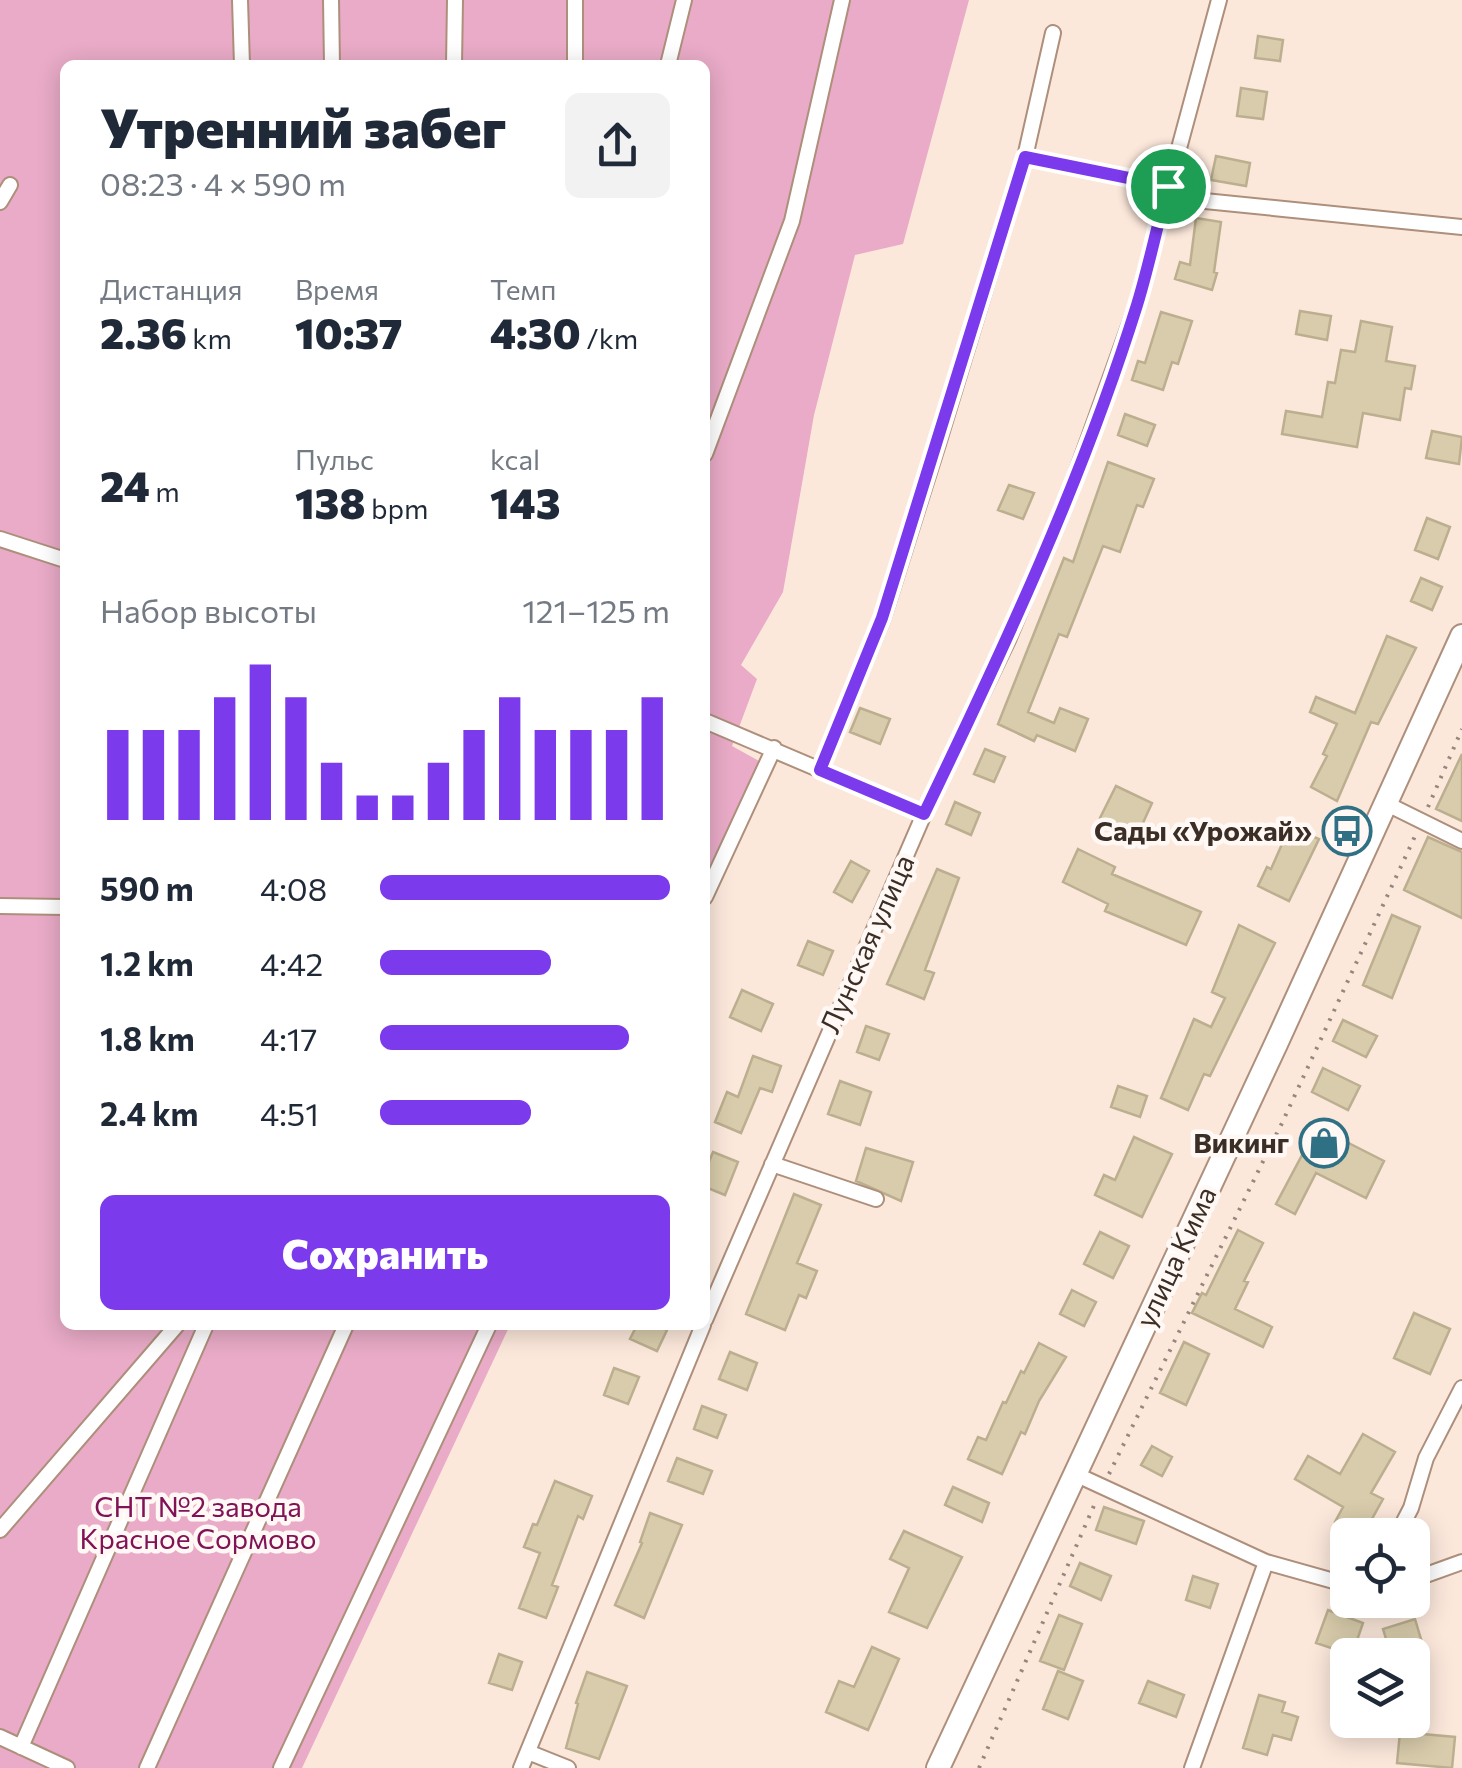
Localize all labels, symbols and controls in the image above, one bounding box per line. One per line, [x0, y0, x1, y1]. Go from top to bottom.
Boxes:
text: Утренний забег [100, 92, 506, 159]
button: share [565, 93, 670, 198]
pin [1126, 144, 1211, 229]
icon: arrive [1141, 159, 1196, 214]
text: 08:23 · 4 × 590 m [100, 163, 346, 203]
text: Дистанция [100, 272, 243, 306]
text: Время [295, 272, 379, 306]
text: Темп [490, 272, 556, 306]
text: 2.36 [100, 306, 187, 358]
text: 10:37 [295, 306, 402, 358]
text: 4:30 [490, 306, 581, 358]
text: km [187, 321, 232, 355]
text: /km [581, 321, 638, 355]
text: Пульс [295, 442, 374, 476]
text: kcal [490, 442, 540, 476]
text: 24 [100, 459, 150, 511]
text: m [150, 474, 180, 508]
text: 138 [295, 476, 366, 528]
text: 143 [490, 476, 560, 528]
text: bpm [366, 491, 429, 525]
text: Набор высоты [100, 590, 317, 630]
text: 121–125 m [522, 590, 670, 630]
bus stop icon: Сады «Урожай» [1321, 805, 1373, 857]
place label: Сады «Урожай» [1094, 813, 1312, 847]
street label: Лунская улица [812, 849, 921, 1038]
text: 590 m [100, 868, 194, 908]
text: 4:08 [260, 868, 327, 908]
text: 1.2 km [100, 943, 194, 983]
text: 4:42 [260, 943, 323, 983]
text: 1.8 km [100, 1018, 195, 1058]
text: 4:17 [260, 1018, 317, 1058]
text: 2.4 km [100, 1093, 198, 1133]
text: 4:51 [260, 1093, 319, 1133]
shop icon: Викинг [1298, 1117, 1350, 1169]
place label: Викинг [1193, 1125, 1289, 1159]
street label: улица Кима [1128, 1181, 1222, 1332]
button: Сохранить [100, 1195, 670, 1310]
park label: СНТ №2 завода Красное Сормово [80, 1489, 316, 1555]
map controls [1330, 1518, 1430, 1738]
button: locate [1330, 1518, 1430, 1618]
button: layers [1330, 1638, 1430, 1738]

